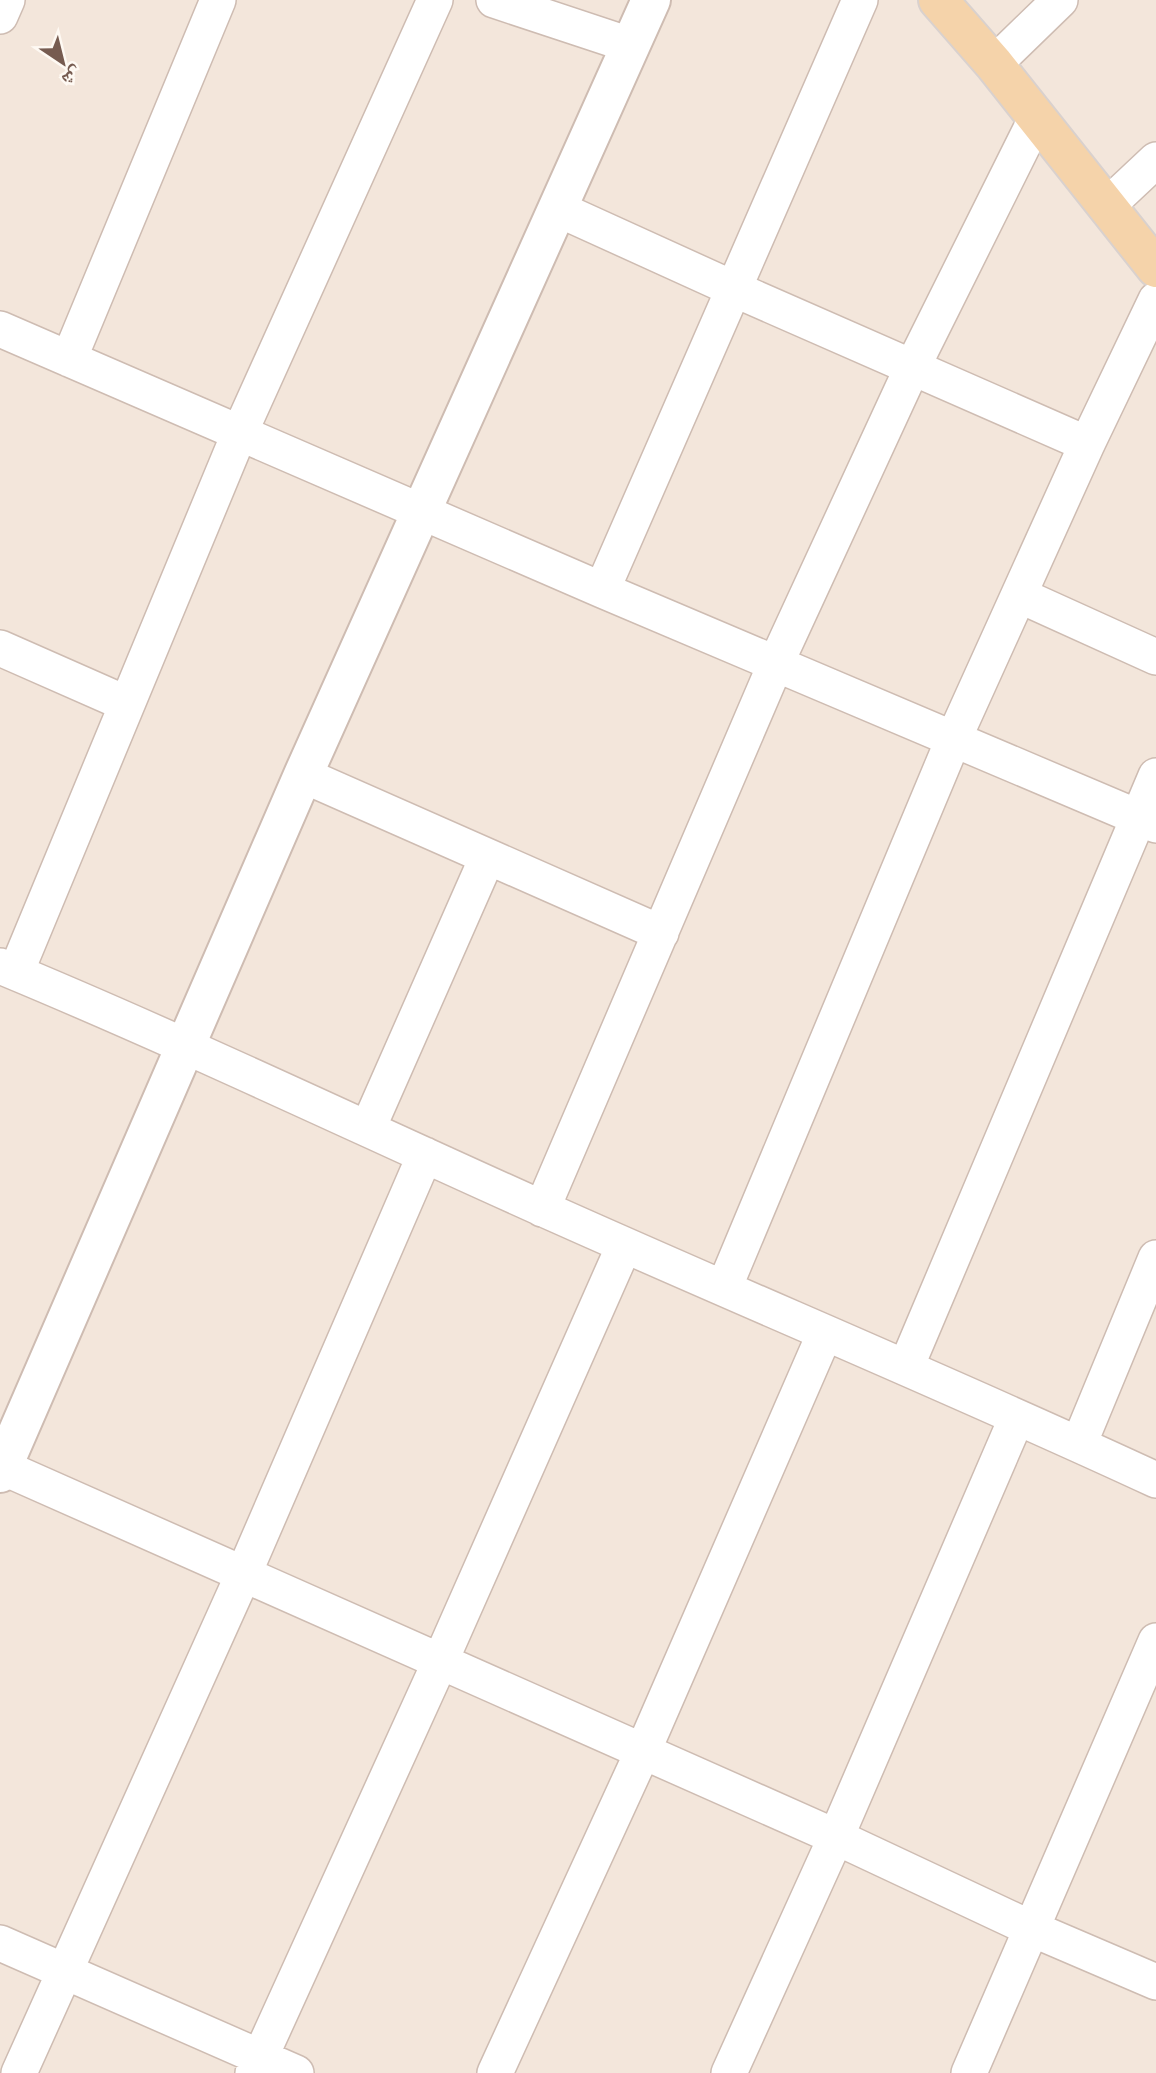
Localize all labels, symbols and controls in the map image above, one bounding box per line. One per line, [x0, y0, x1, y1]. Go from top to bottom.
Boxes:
north arrow [28, 28, 98, 98]
text: ش [58, 61, 87, 91]

